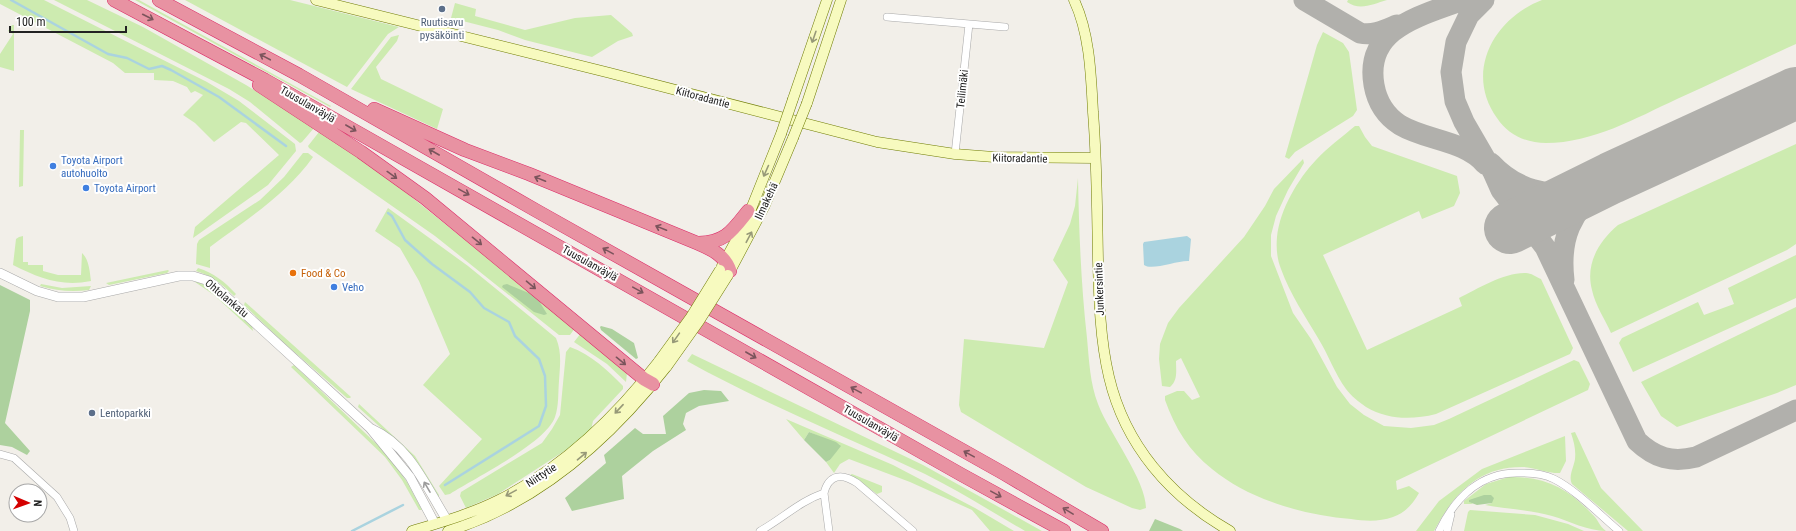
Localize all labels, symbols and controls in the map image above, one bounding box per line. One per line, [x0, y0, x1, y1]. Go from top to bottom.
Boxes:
marker: Ruutisavu pysäköinti [437, 4, 447, 14]
scale bar [10, 8, 126, 34]
one-way arrow [141, 14, 153, 22]
text: 100 m [16, 15, 46, 29]
place label: Ruutisavu pysäköinti [420, 16, 464, 42]
one-way arrow [810, 31, 818, 43]
one-way arrow [259, 52, 271, 60]
street label: Teilimäki [954, 69, 971, 109]
street label: Tuusulanväylä [278, 83, 338, 125]
street label: Kiitoradantie [675, 84, 731, 111]
one-way arrow [345, 125, 357, 133]
one-way arrow [428, 148, 440, 155]
street label: Kiitoradantie [992, 152, 1048, 165]
place label: Toyota Airport autohuolto [61, 154, 123, 180]
marker: Toyota Airport autohuolto [48, 161, 58, 171]
one-way arrow [762, 164, 770, 176]
one-way arrow [386, 171, 397, 179]
one-way arrow [535, 175, 547, 182]
street label: Ilmakehä [752, 181, 781, 222]
place label: Toyota Airport [94, 182, 156, 195]
marker: Toyota Airport [81, 183, 91, 193]
one-way arrow [458, 189, 470, 197]
one-way arrow [655, 224, 667, 231]
one-way arrow [745, 231, 753, 243]
one-way arrow [472, 236, 483, 245]
street label: Tuusulanväylä [560, 243, 620, 284]
one-way arrow [602, 247, 614, 254]
street label: Junkersintie [1092, 262, 1107, 316]
place label: Food & Co [301, 267, 346, 280]
marker: Food & Co [288, 268, 298, 278]
street label: Ohtolankatu [202, 277, 251, 320]
one-way arrow [526, 280, 536, 289]
place label: Veho [342, 281, 364, 294]
marker: Veho [329, 282, 339, 292]
one-way arrow [632, 287, 644, 295]
one-way arrow [672, 332, 680, 343]
one-way arrow [745, 351, 757, 359]
one-way arrow [616, 356, 627, 365]
one-way arrow [850, 386, 862, 394]
street label: Tuusulanväylä [841, 402, 901, 444]
one-way arrow [614, 404, 624, 414]
place label: Lentoparkki [100, 407, 151, 420]
marker: Lentoparkki [87, 408, 97, 418]
one-way arrow [963, 449, 975, 457]
one-way arrow [576, 452, 587, 461]
street label: Niittytie [524, 461, 559, 490]
one-way arrow [422, 481, 430, 493]
north arrow [8, 483, 48, 523]
one-way arrow [505, 490, 517, 498]
one-way arrow [990, 491, 1002, 498]
text: N [31, 500, 44, 507]
one-way arrow [1062, 507, 1074, 515]

